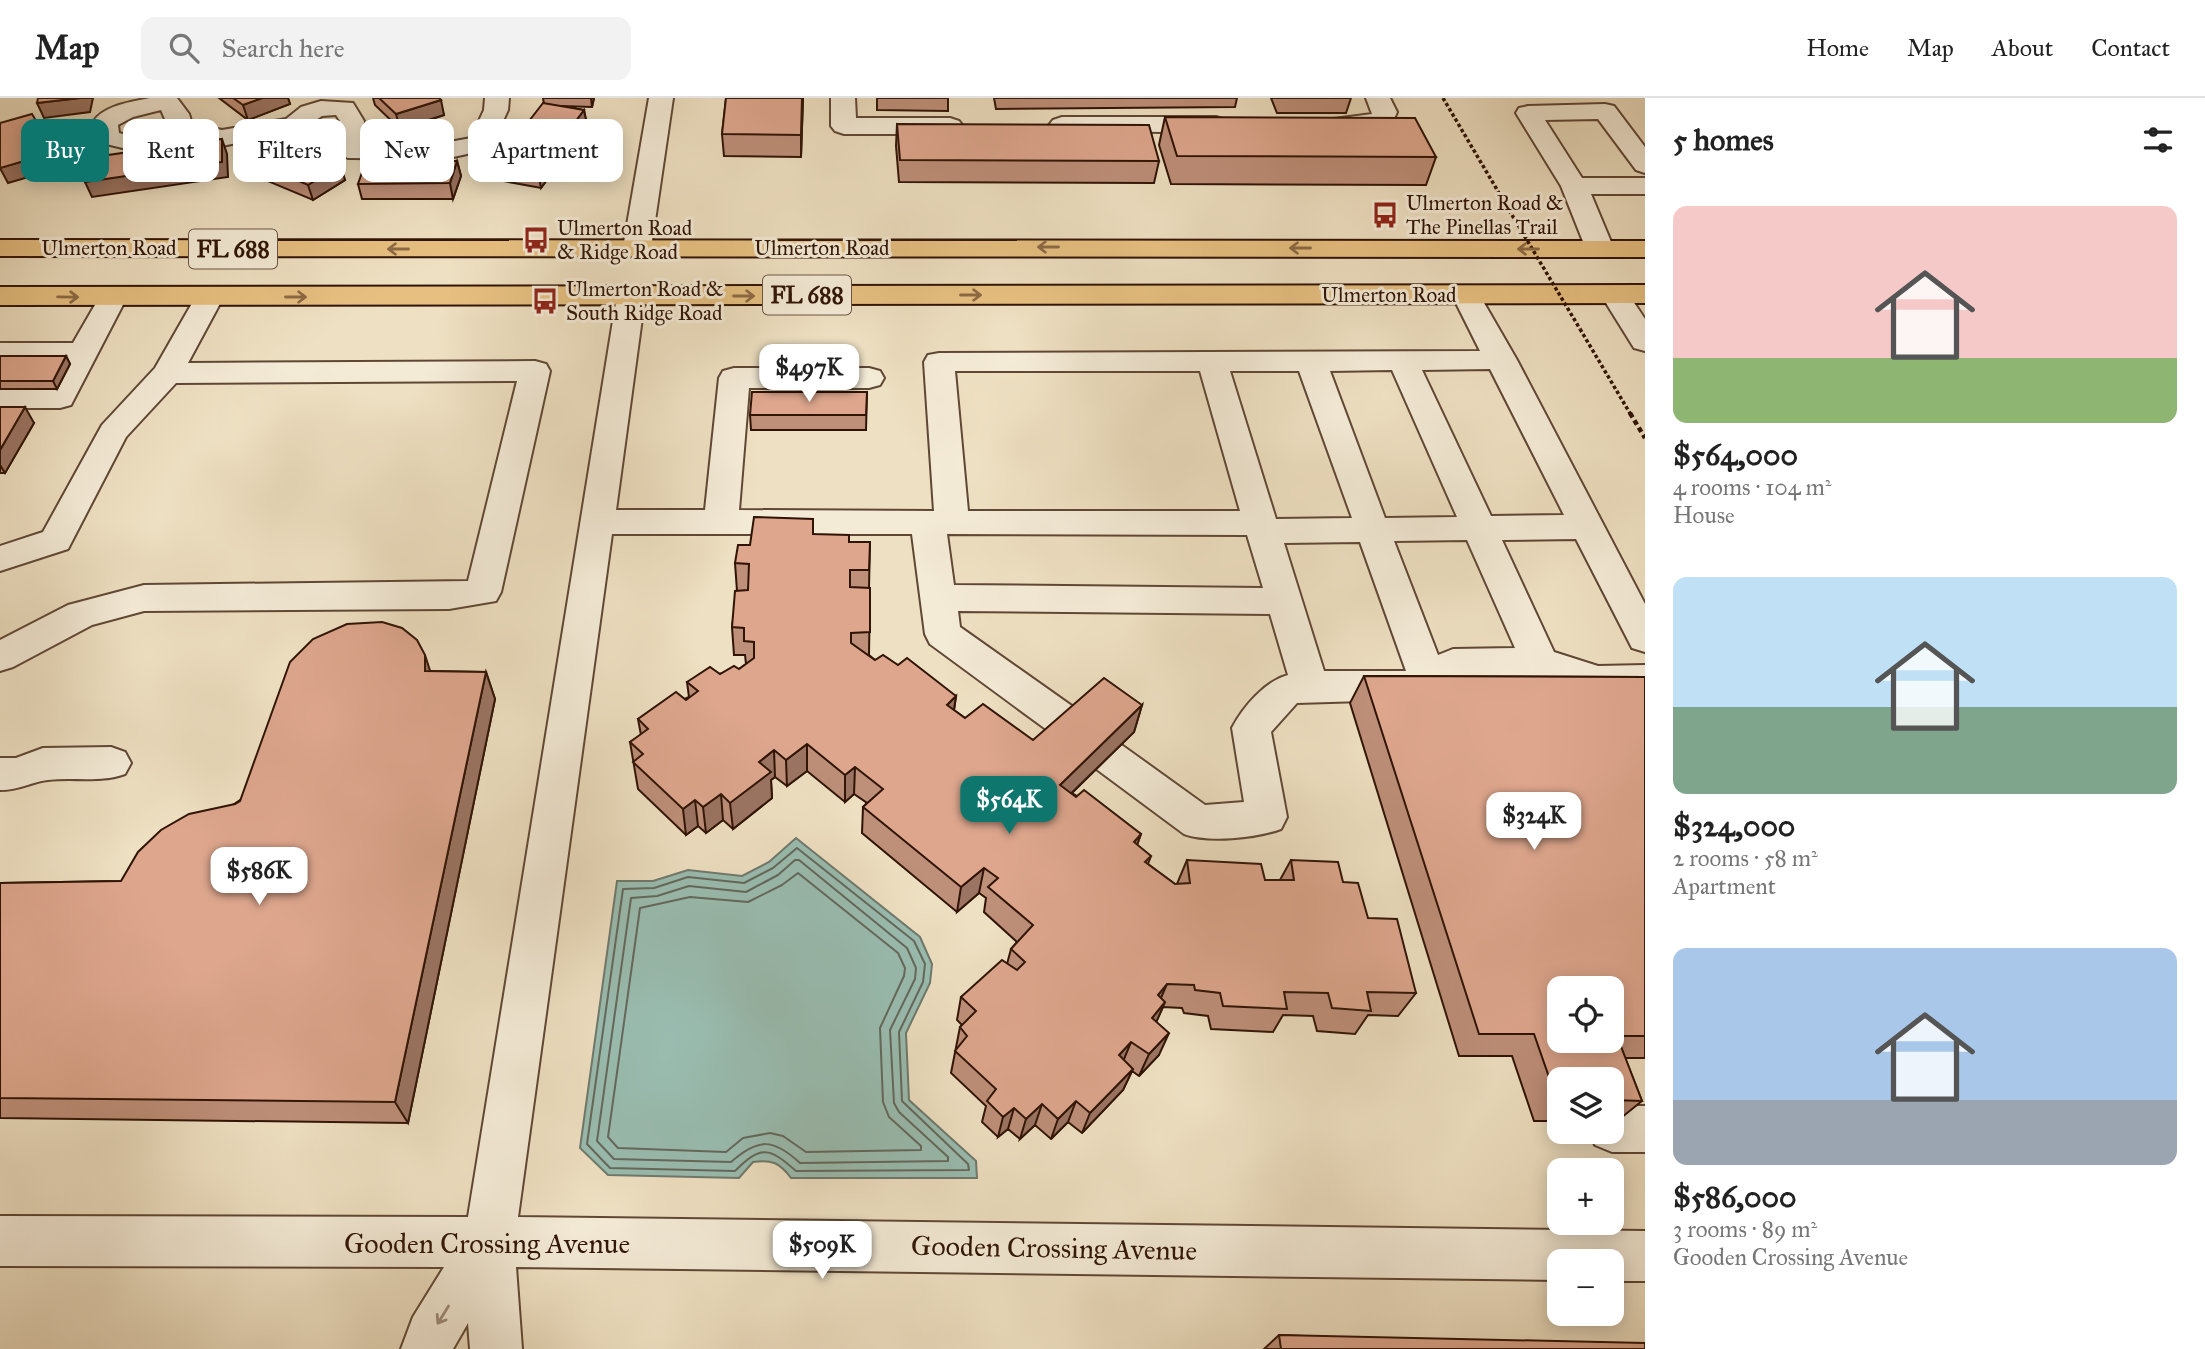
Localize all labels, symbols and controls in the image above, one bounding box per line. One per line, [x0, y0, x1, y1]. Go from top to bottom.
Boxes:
search box [141, 17, 631, 80]
text: Map [35, 28, 99, 68]
icon: search [165, 29, 203, 67]
text: Search here [221, 32, 345, 64]
text: Home [1806, 33, 1869, 63]
text: Map [1907, 33, 1954, 63]
text: About [1992, 33, 2053, 63]
text: Contact [2091, 33, 2170, 63]
chip: Buy [21, 119, 109, 182]
chip: Rent [123, 119, 219, 182]
chip: Filters [233, 119, 346, 182]
chip: New [360, 119, 454, 182]
chip: Apartment [468, 119, 623, 182]
icon: filters [2139, 121, 2177, 159]
text: 5 homes [1673, 122, 1774, 158]
place label: Ulmerton Road & The Pinellas Trail [1406, 190, 1564, 240]
bus stop icon: Ulmerton Road & The Pinellas Trail [1370, 200, 1400, 230]
place label: Ulmerton Road & Ridge Road [557, 215, 693, 265]
bus stop icon: Ulmerton Road & Ridge Road [521, 225, 551, 255]
road number: FL 688 [189, 230, 277, 268]
street label: Ulmerton Road [41, 235, 177, 261]
street label: Ulmerton Road [754, 235, 890, 261]
one-way arrow [1037, 240, 1060, 254]
one-way arrow [1289, 241, 1312, 255]
one-way arrow [387, 242, 410, 256]
one-way arrow [1517, 242, 1540, 256]
icon: home [1862, 252, 1988, 378]
place label: Ulmerton Road & South Ridge Road [566, 276, 724, 326]
road number: FL 688 [763, 276, 851, 314]
street label: Ulmerton Road [1321, 282, 1457, 308]
bus stop icon: Ulmerton Road & South Ridge Road [530, 286, 560, 316]
one-way arrow [959, 288, 982, 302]
one-way arrow [732, 289, 755, 303]
one-way arrow [56, 290, 79, 304]
one-way arrow [284, 291, 307, 304]
pin: $497K [760, 344, 858, 404]
text: $497K [775, 353, 843, 381]
text: $564,000 [1673, 437, 1798, 473]
text: 4 rooms · 104 m² [1673, 473, 1832, 501]
text: House [1673, 501, 1735, 529]
icon: home [1862, 623, 1988, 749]
pin: $564K [960, 776, 1058, 836]
text: $564K [976, 785, 1042, 813]
pin: $324K [1485, 792, 1583, 852]
text: $324K [1502, 801, 1566, 829]
text: $324,000 [1673, 808, 1795, 844]
text: 2 rooms · 58 m² [1673, 844, 1818, 872]
pin: $586K [210, 848, 308, 907]
text: $586K [227, 856, 291, 884]
text: Apartment [1673, 872, 1776, 900]
map controls [1547, 976, 1624, 1326]
button: locate [1547, 976, 1624, 1053]
icon: home [1862, 994, 1988, 1120]
button: layers [1547, 1067, 1624, 1144]
button: + [1547, 1158, 1624, 1235]
text: $586,000 [1673, 1179, 1796, 1215]
text: 3 rooms · 89 m² [1673, 1215, 1817, 1243]
pin: $509K [773, 1222, 871, 1281]
street label: Gooden Crossing Avenue [344, 1226, 630, 1261]
street label: Gooden Crossing Avenue [911, 1228, 1197, 1268]
text: $509K [789, 1230, 855, 1258]
text: Gooden Crossing Avenue [1673, 1243, 1908, 1271]
button: − [1547, 1249, 1624, 1326]
one-way arrow [436, 1305, 450, 1325]

